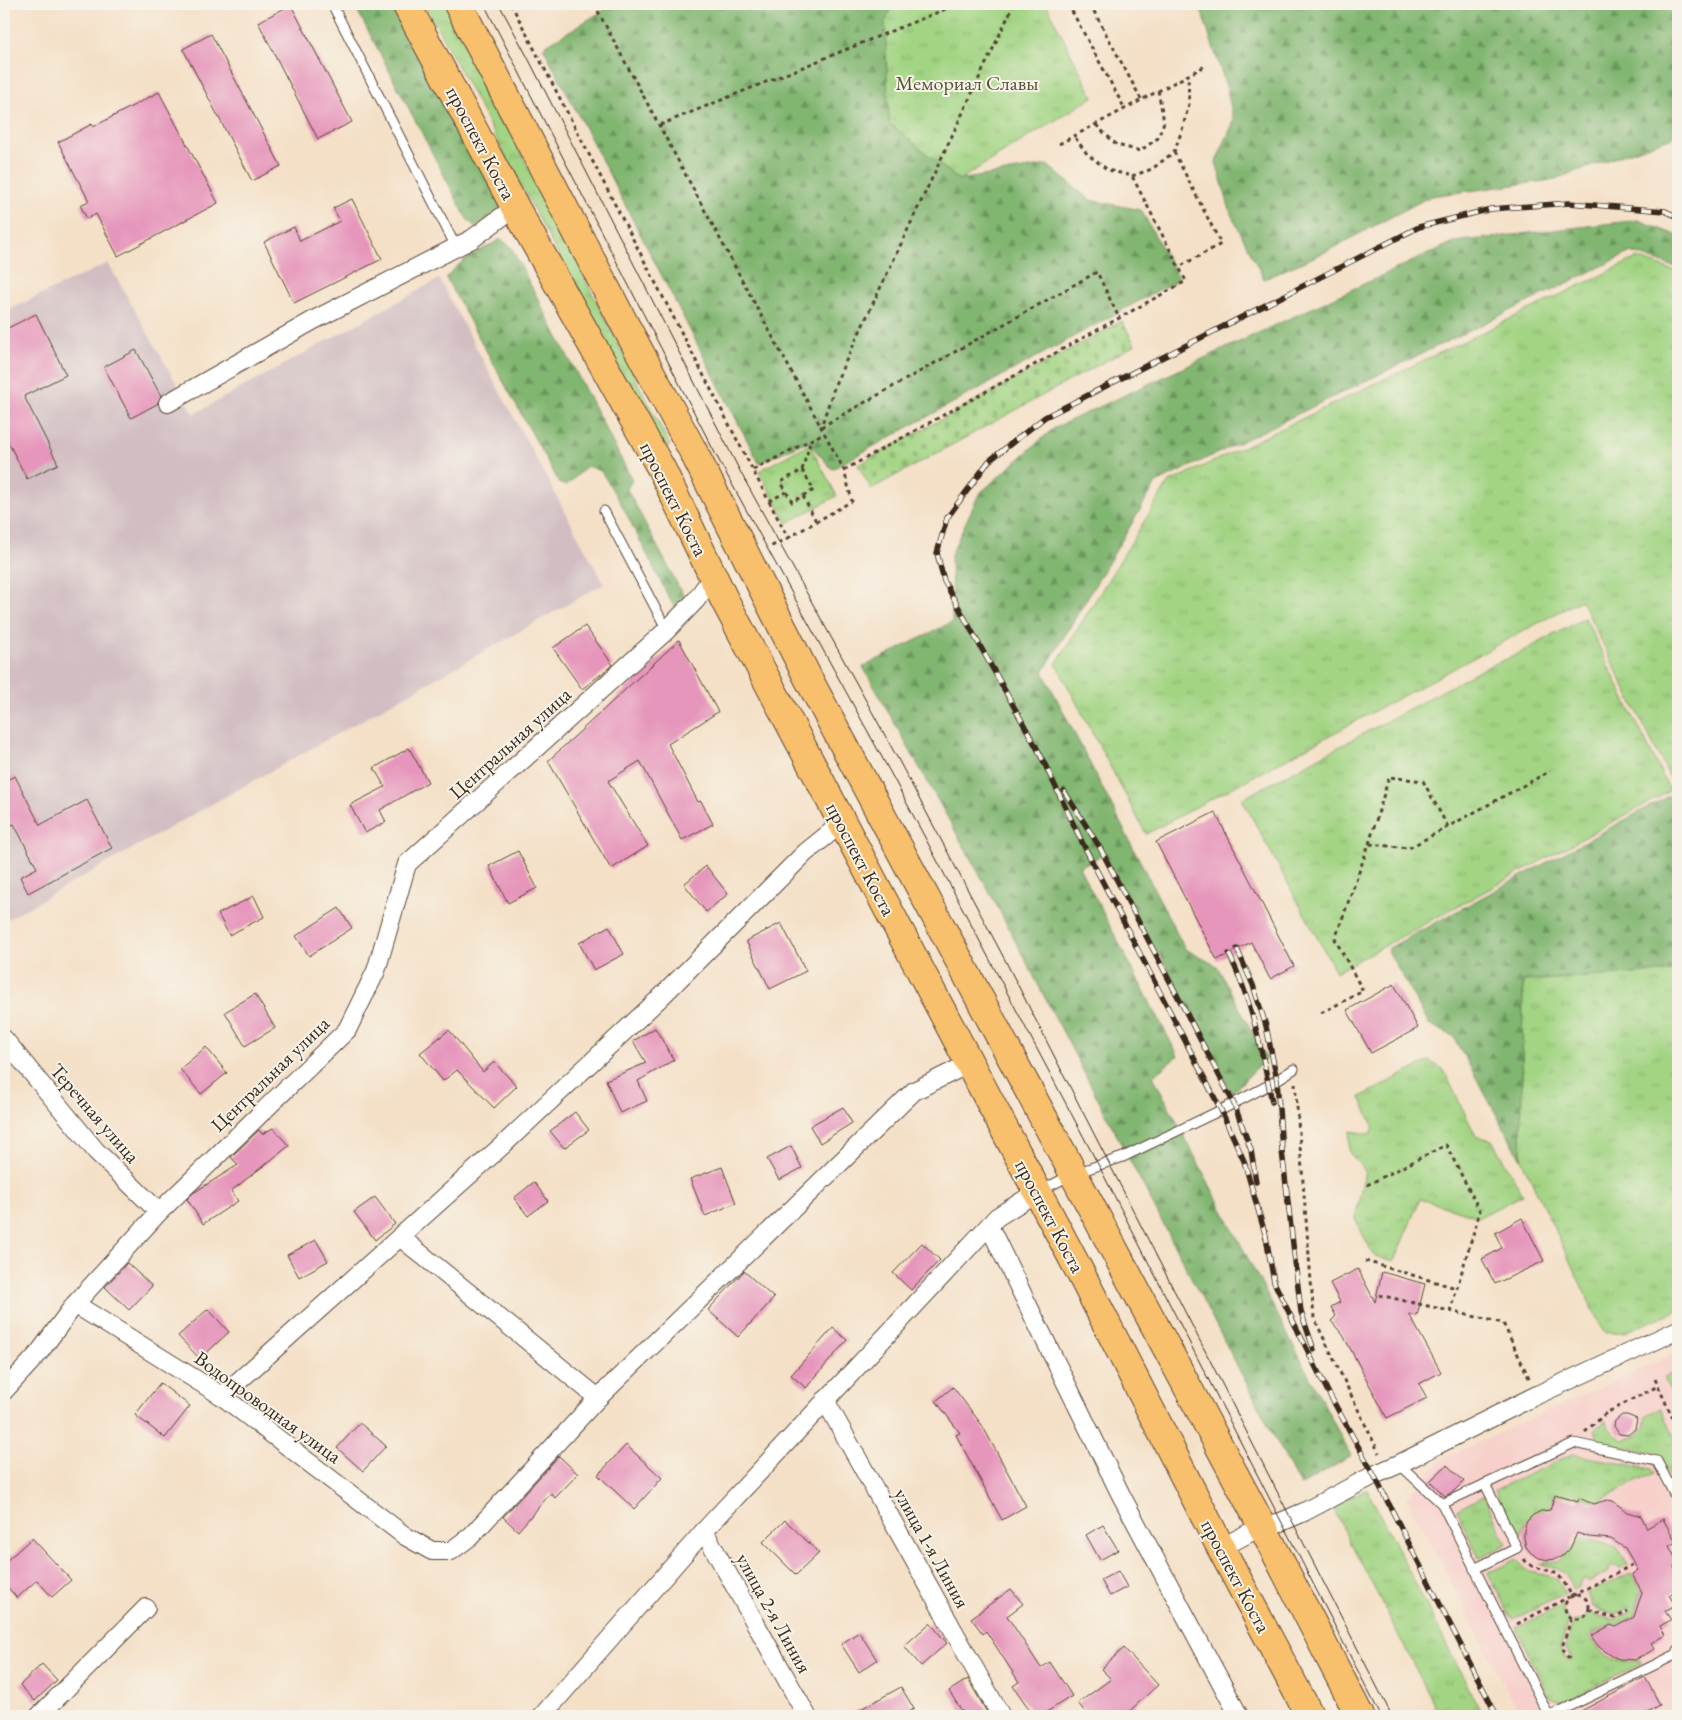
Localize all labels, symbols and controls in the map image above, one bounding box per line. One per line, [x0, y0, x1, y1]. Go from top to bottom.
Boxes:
park label: Мемориал Славы [896, 70, 1038, 96]
street label: проспект Коста [440, 82, 522, 204]
street label: проспект Коста [634, 437, 714, 561]
street label: Центральная улица [444, 681, 576, 805]
street label: проспект Коста [820, 798, 902, 920]
street label: Центральная улица [205, 1011, 335, 1137]
street label: Теречная улица [44, 1058, 146, 1168]
street label: проспект Коста [1009, 1155, 1091, 1277]
street label: Водопроводная улица [189, 1345, 347, 1469]
street label: улица 1-я Линия [888, 1483, 976, 1613]
street label: проспект Коста [1195, 1515, 1277, 1637]
street label: улица 2-я Линия [730, 1548, 818, 1678]

